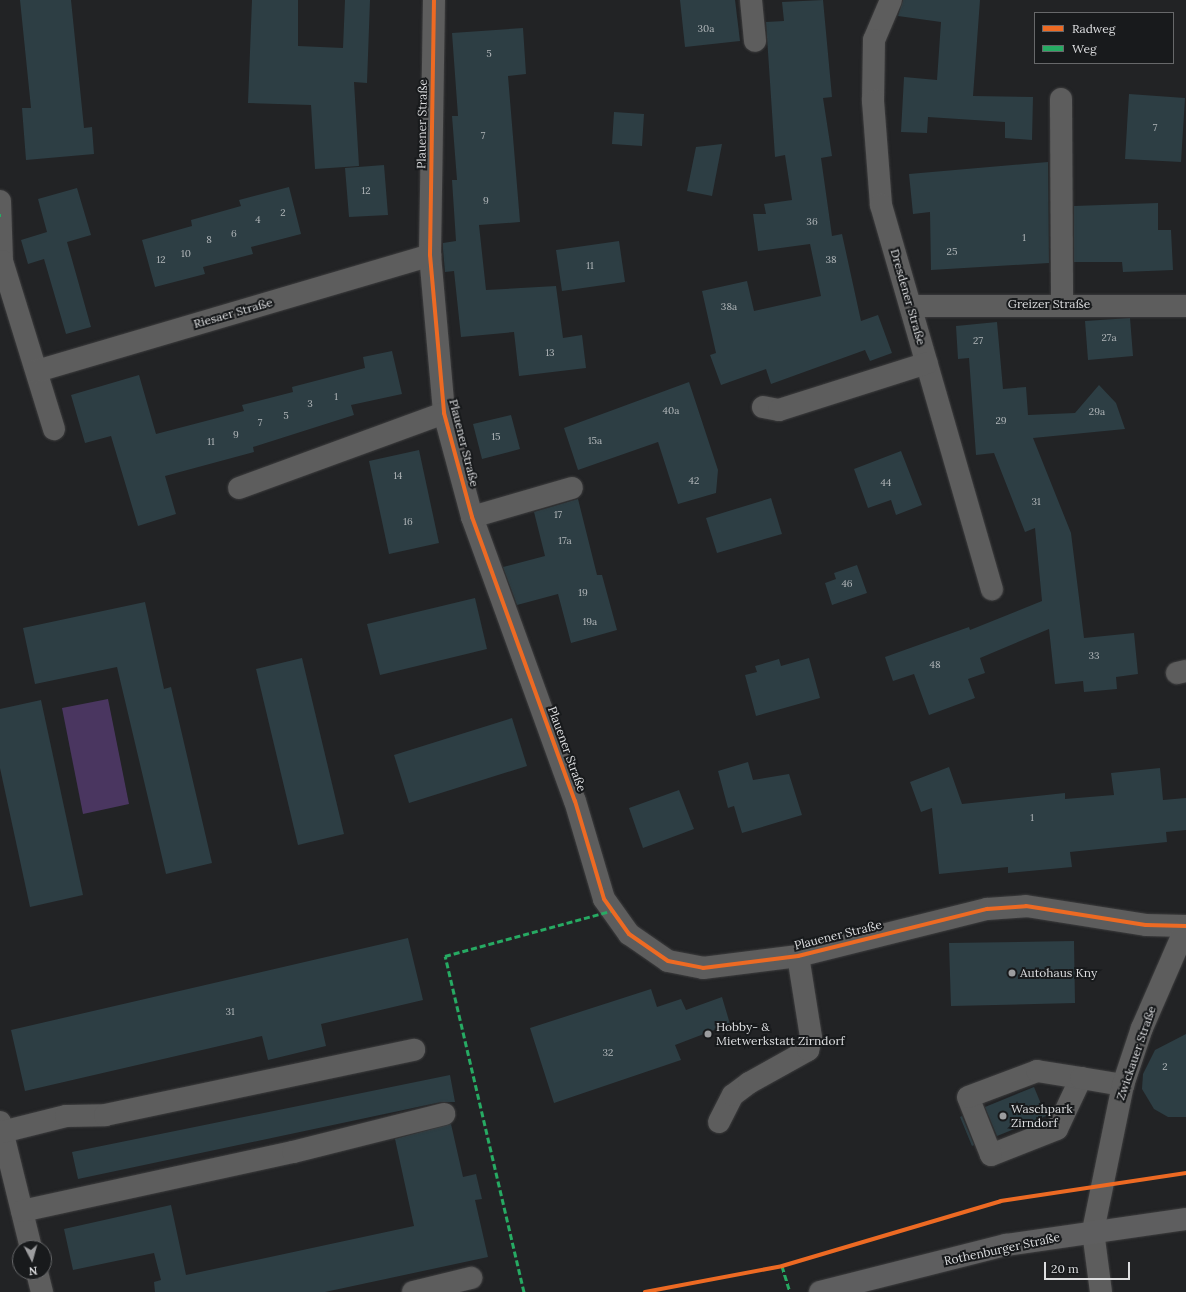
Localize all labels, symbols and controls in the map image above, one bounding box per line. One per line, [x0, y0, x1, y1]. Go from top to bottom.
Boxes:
legend [1034, 12, 1174, 64]
text: Radweg [1072, 21, 1115, 36]
house number: 30a [698, 23, 714, 35]
text: Weg [1072, 41, 1097, 56]
house number: 5 [486, 48, 492, 60]
street label: Plauener Straße [414, 79, 430, 169]
house number: 7 [1153, 122, 1157, 134]
house number: 7 [481, 130, 485, 142]
house number: 12 [361, 185, 371, 197]
house number: 9 [483, 195, 489, 207]
house number: 2 [280, 207, 286, 219]
house number: 4 [255, 214, 261, 226]
house number: 36 [806, 216, 818, 228]
house number: 6 [231, 228, 237, 240]
house number: 1 [1022, 232, 1026, 244]
house number: 8 [206, 234, 212, 246]
house number: 25 [947, 246, 957, 258]
street label: Dresdener Straße [887, 247, 929, 347]
house number: 10 [181, 248, 191, 260]
house number: 12 [156, 254, 166, 266]
house number: 38 [825, 254, 837, 266]
house number: 11 [586, 260, 594, 272]
street label: Riesaer Straße [192, 295, 274, 331]
street label: Greizer Straße [1008, 297, 1090, 311]
house number: 38a [721, 301, 737, 313]
house number: 27a [1101, 332, 1117, 344]
house number: 27 [973, 335, 983, 347]
house number: 13 [545, 347, 555, 359]
house number: 1 [334, 391, 338, 403]
house number: 3 [307, 398, 313, 410]
street label: Plauener Straße [446, 398, 482, 488]
house number: 40a [663, 405, 679, 417]
house number: 29a [1089, 406, 1105, 418]
house number: 5 [283, 410, 289, 422]
house number: 29 [995, 415, 1007, 427]
house number: 7 [258, 417, 262, 429]
house number: 9 [233, 429, 239, 441]
house number: 15 [491, 431, 501, 443]
house number: 15a [588, 435, 602, 447]
house number: 11 [207, 436, 215, 448]
house number: 14 [393, 470, 403, 482]
house number: 42 [689, 475, 699, 487]
house number: 44 [881, 477, 891, 489]
house number: 31 [1031, 496, 1041, 508]
house number: 17 [554, 509, 562, 521]
house number: 16 [403, 516, 413, 528]
house number: 17a [558, 535, 572, 547]
house number: 46 [841, 578, 853, 590]
house number: 19 [578, 587, 588, 599]
house number: 19a [583, 616, 597, 628]
house number: 33 [1088, 650, 1100, 662]
house number: 48 [929, 659, 941, 671]
street label: Plauener Straße [545, 704, 589, 794]
house number: 1 [1030, 812, 1034, 824]
street label: Plauener Straße [793, 917, 883, 953]
place label: Autohaus Kny [1020, 966, 1097, 980]
marker: Autohaus Kny [1007, 968, 1017, 978]
street label: Zwickauer Straße [1113, 1004, 1159, 1102]
house number: 31 [225, 1006, 235, 1018]
place label: Hobby- & Mietwerkstatt Zirndorf [716, 1020, 845, 1048]
marker: Hobby- & Mietwerkstatt Zirndorf [703, 1029, 713, 1039]
house number: 32 [603, 1047, 613, 1059]
house number: 2 [1162, 1061, 1168, 1073]
place label: Waschpark Zirndorf [1011, 1102, 1073, 1130]
marker: Waschpark Zirndorf [998, 1111, 1008, 1121]
street label: Rothenburger Straße [943, 1230, 1061, 1268]
north arrow [12, 1240, 52, 1280]
scale bar [1046, 1254, 1132, 1280]
text: 20 m [1051, 1261, 1079, 1276]
text: N [28, 1264, 38, 1278]

